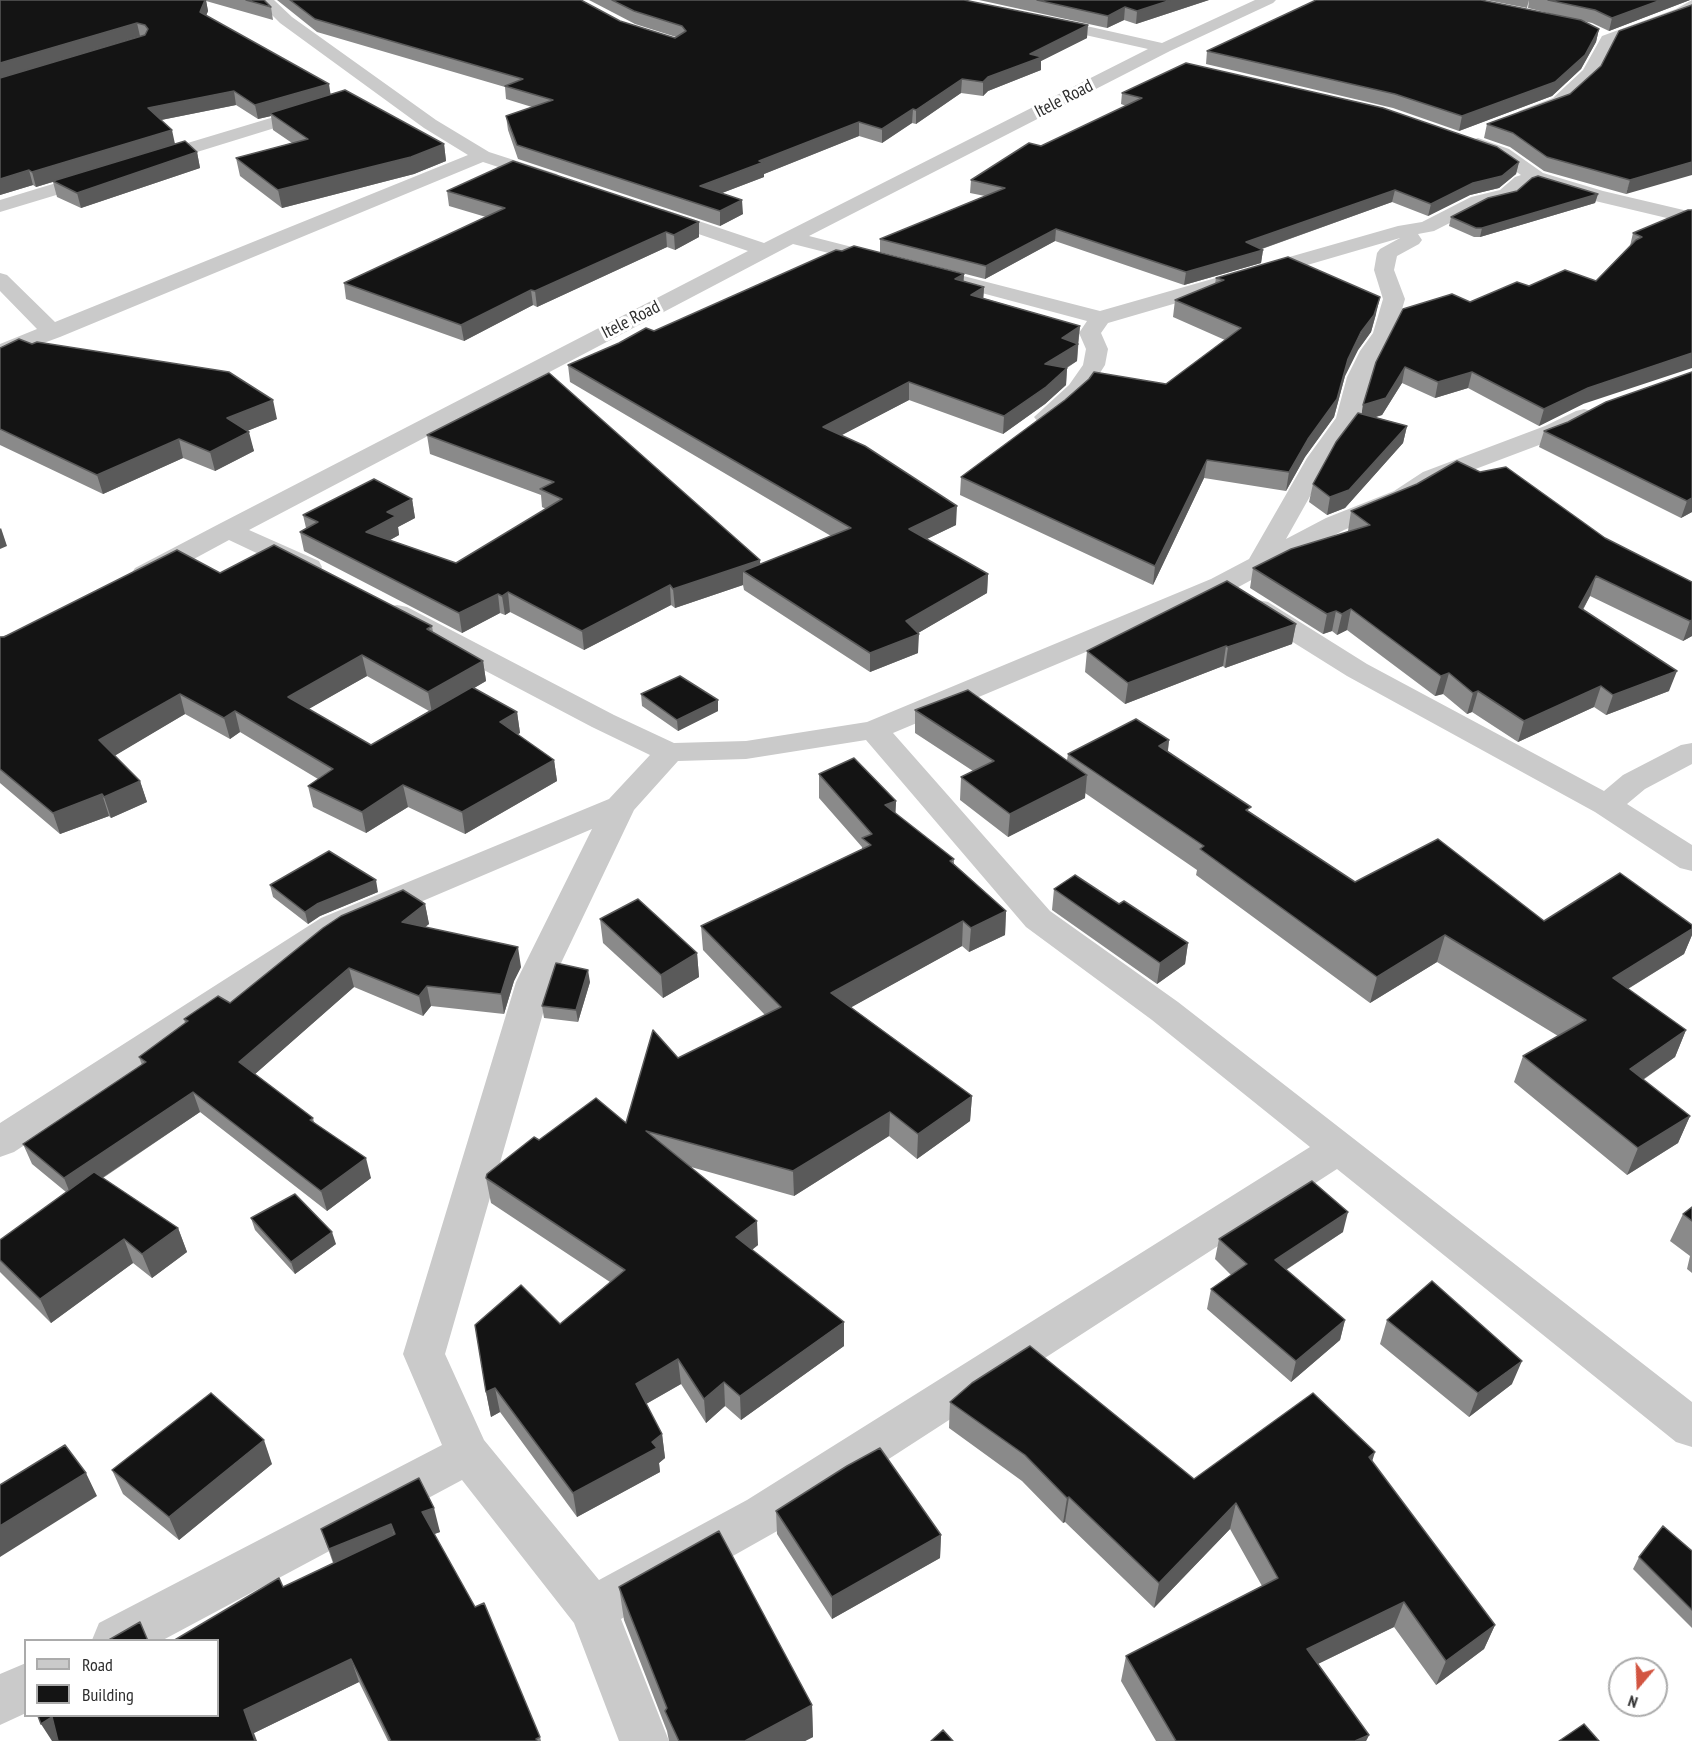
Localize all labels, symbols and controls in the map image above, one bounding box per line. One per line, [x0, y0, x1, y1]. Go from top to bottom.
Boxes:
street label: Itele Road [1031, 75, 1097, 123]
street label: Itele Road [598, 296, 664, 344]
legend [24, 1639, 219, 1717]
text: Road [82, 1653, 113, 1676]
north arrow [1608, 1657, 1668, 1717]
text: Building [82, 1683, 134, 1706]
text: N [1625, 1691, 1640, 1713]

